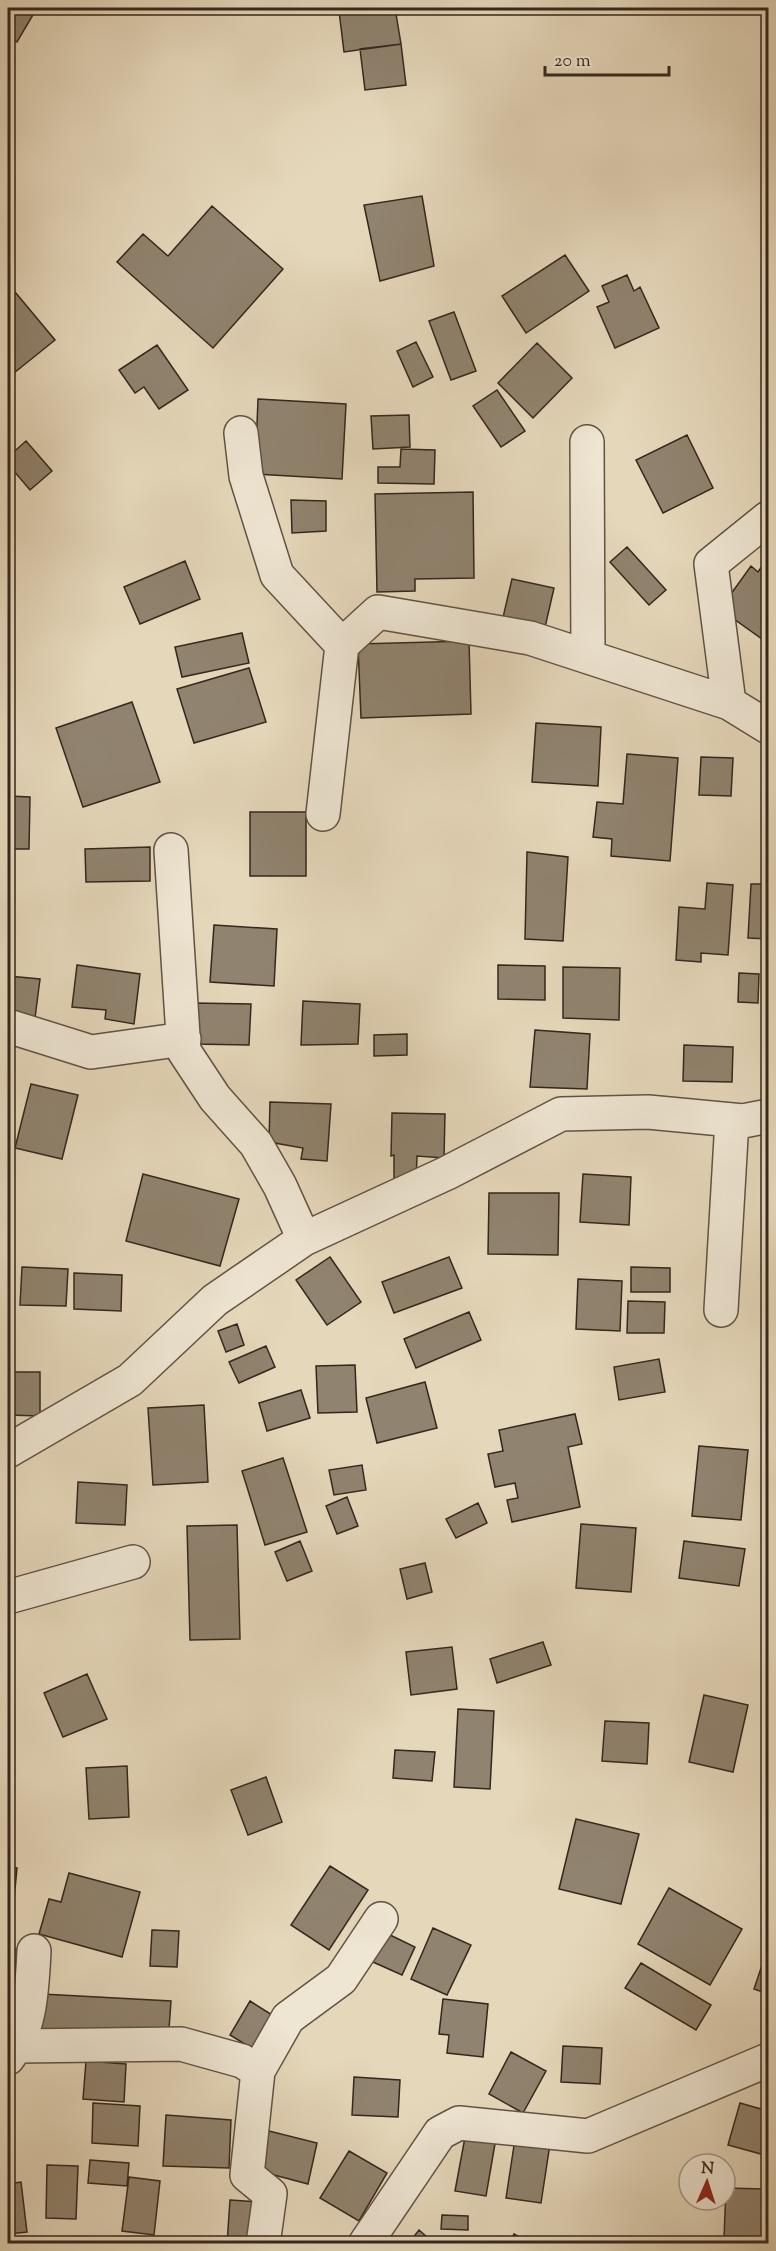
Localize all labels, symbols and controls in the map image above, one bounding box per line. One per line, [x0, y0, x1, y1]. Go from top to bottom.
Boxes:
scale bar [545, 39, 670, 77]
text: 20 m [554, 49, 591, 75]
north arrow [677, 2152, 737, 2212]
text: N [701, 2158, 715, 2181]

